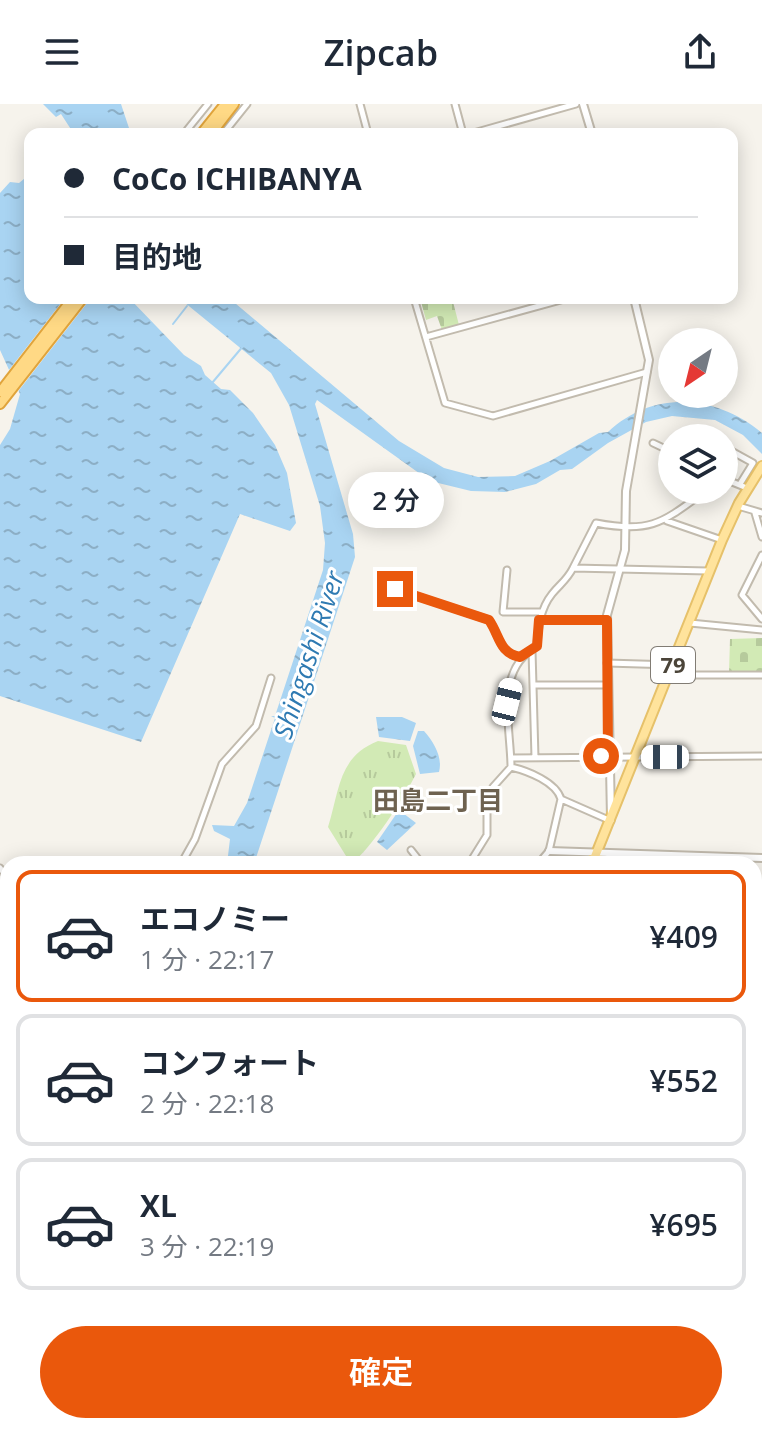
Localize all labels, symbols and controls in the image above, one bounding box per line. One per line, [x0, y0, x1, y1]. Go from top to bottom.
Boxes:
text: Zipcab [324, 28, 438, 77]
icon: menu [40, 30, 84, 74]
icon: share [678, 30, 722, 74]
text: CoCo ICHIBANYA [112, 158, 362, 199]
text: 目的地 [112, 236, 202, 277]
north arrow [658, 328, 738, 408]
map controls [658, 328, 738, 504]
button: layers [658, 424, 738, 504]
callout: 2 分 [347, 473, 443, 529]
text: 2 分 [372, 482, 420, 518]
water label: Shingashi River [264, 565, 353, 743]
route end [377, 571, 413, 607]
road number: 79 [651, 647, 695, 683]
car [490, 676, 524, 728]
route start [583, 738, 619, 774]
car [641, 745, 689, 769]
district label: 田島二丁目 [373, 782, 503, 818]
text: エコノミー [140, 898, 290, 939]
icon: car [44, 900, 116, 972]
text: ¥409 [649, 916, 718, 957]
text: 1 分 · 22:17 [140, 941, 274, 977]
text: コンフォート [140, 1042, 319, 1083]
icon: car [44, 1044, 116, 1116]
text: ¥552 [649, 1060, 718, 1101]
text: 2 分 · 22:18 [140, 1085, 274, 1121]
text: XL [140, 1185, 177, 1226]
icon: car [44, 1188, 116, 1260]
text: ¥695 [649, 1204, 718, 1245]
text: 3 分 · 22:19 [140, 1228, 274, 1264]
button: 確定 [40, 1326, 722, 1418]

